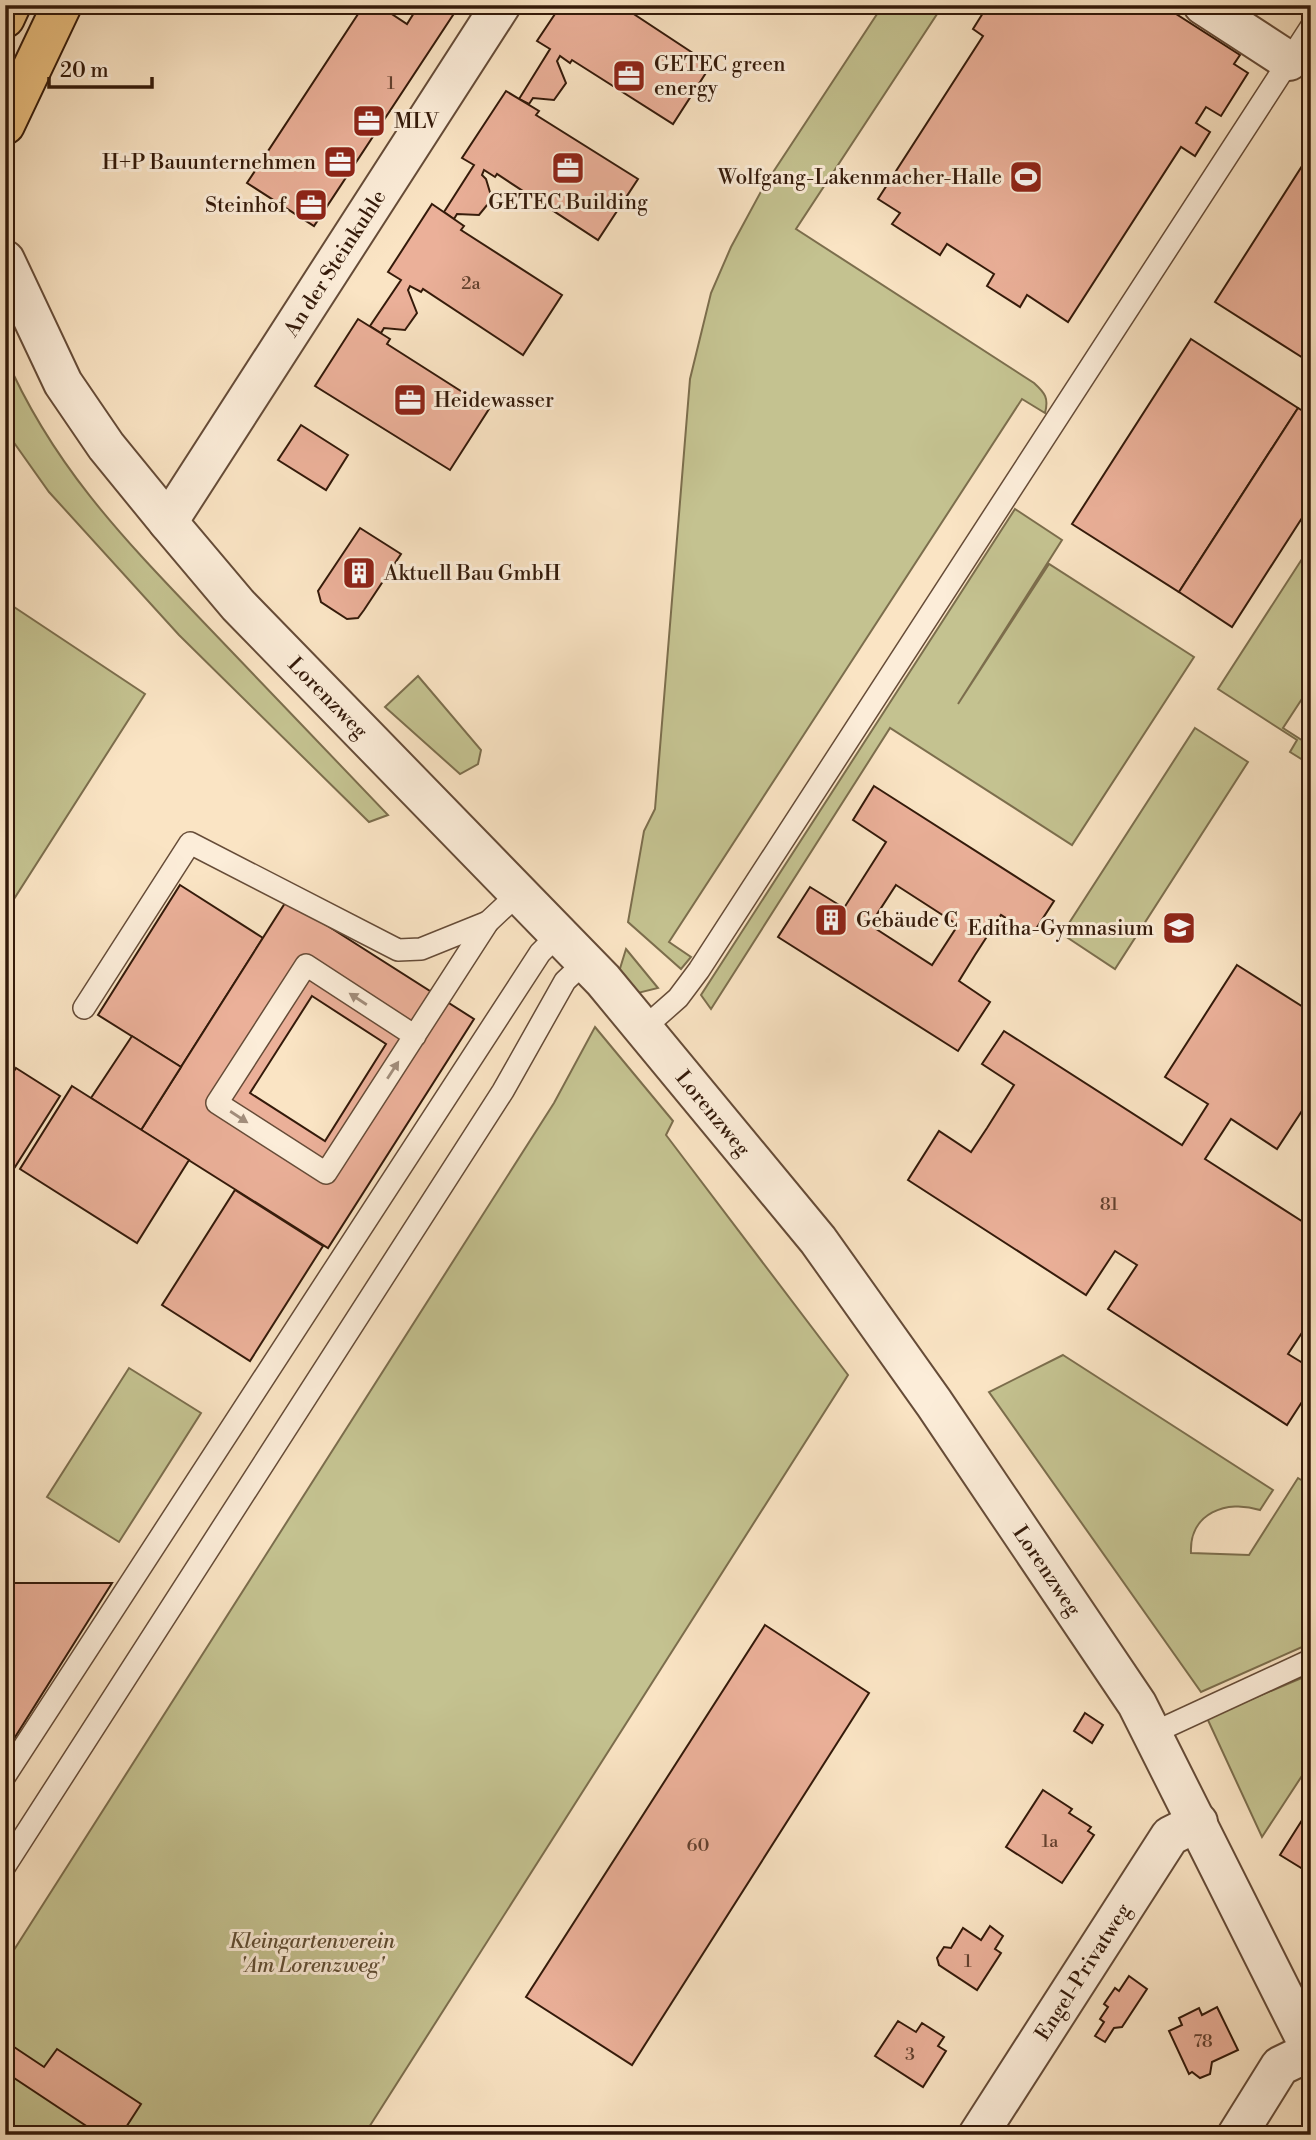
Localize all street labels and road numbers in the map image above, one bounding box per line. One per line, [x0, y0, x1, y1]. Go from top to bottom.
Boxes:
street label: An der Steinkuhle [278, 185, 392, 343]
street label: Lorenzweg [282, 652, 373, 744]
street label: Lorenzweg [669, 1066, 755, 1162]
street label: Lorenzweg [1007, 1521, 1086, 1622]
street label: Engel-Privatweg [1030, 1899, 1137, 2046]

